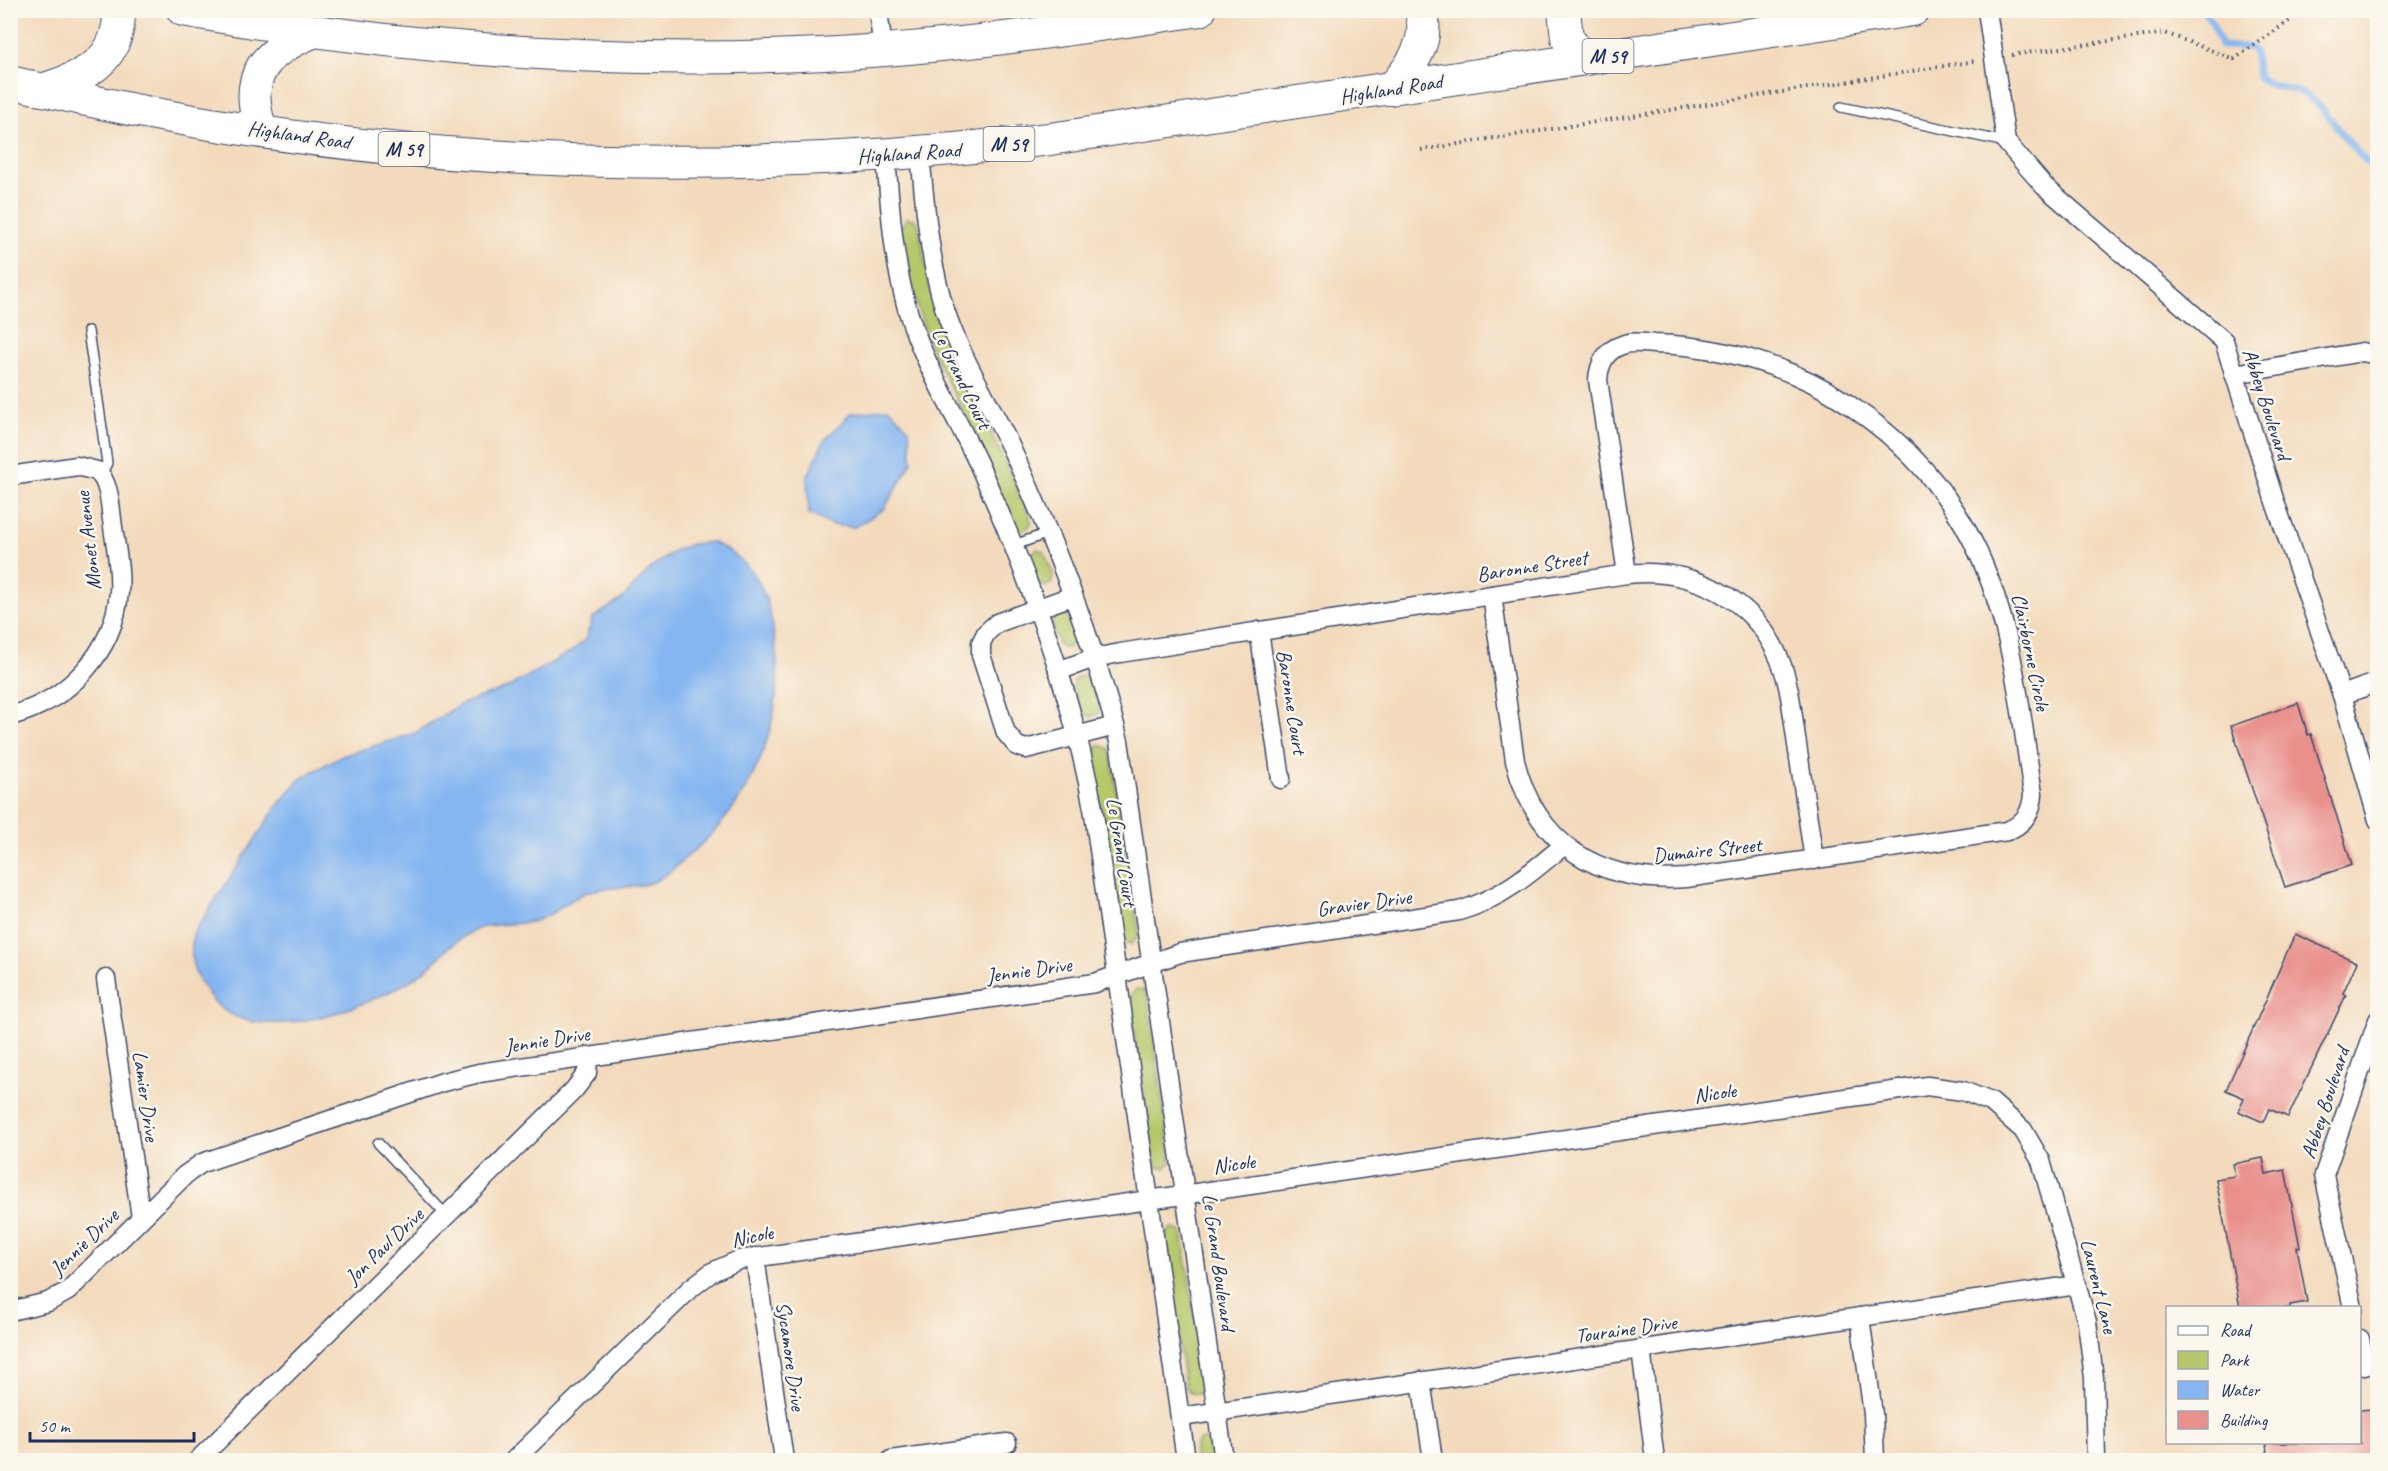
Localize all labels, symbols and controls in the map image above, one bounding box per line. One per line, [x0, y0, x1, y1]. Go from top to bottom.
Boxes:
road number: M 59 [1582, 39, 1634, 73]
street label: Highland Road [1338, 68, 1447, 110]
street label: Highland Road [246, 115, 355, 155]
road number: M 59 [984, 127, 1034, 161]
road number: M 59 [378, 132, 430, 166]
street label: Highland Road [856, 136, 964, 170]
street label: Le Grand Court [926, 323, 999, 435]
street label: Abbey Boulevard [2237, 345, 2298, 467]
street label: Monet Avenue [69, 489, 107, 592]
street label: Baronne Street [1475, 544, 1592, 588]
street label: Clairborne Circle [2006, 591, 2056, 714]
street label: Baronne Court [1271, 648, 1313, 758]
street label: Le Grand Court [1101, 796, 1144, 910]
street label: Dumaire Street [1652, 831, 1764, 869]
street label: Gravier Drive [1315, 883, 1414, 922]
street label: Jennie Drive [984, 951, 1074, 989]
street label: Jennie Drive [502, 1020, 592, 1060]
street label: Abbey Boulevard [2295, 1040, 2356, 1162]
street label: Lamier Drive [127, 1049, 165, 1144]
street label: Nicole [1692, 1077, 1739, 1109]
street label: Nicole [1211, 1148, 1258, 1180]
street label: Le Grand Boulevard [1197, 1192, 1242, 1336]
street label: Jon Paul Drive [339, 1201, 430, 1291]
street label: Jennie Drive [44, 1202, 125, 1282]
street label: Nicole [729, 1219, 776, 1253]
street label: Laurent Lane [2075, 1236, 2124, 1337]
street label: Sycamore Drive [770, 1300, 812, 1413]
legend [2166, 1306, 2361, 1444]
street label: Touraine Drive [1574, 1309, 1680, 1349]
text: Road [2220, 1319, 2253, 1341]
text: Park [2220, 1349, 2250, 1371]
text: Water [2220, 1379, 2261, 1401]
scale bar [30, 1405, 194, 1443]
text: Building [2220, 1409, 2269, 1431]
text: 50 m [39, 1415, 72, 1437]

